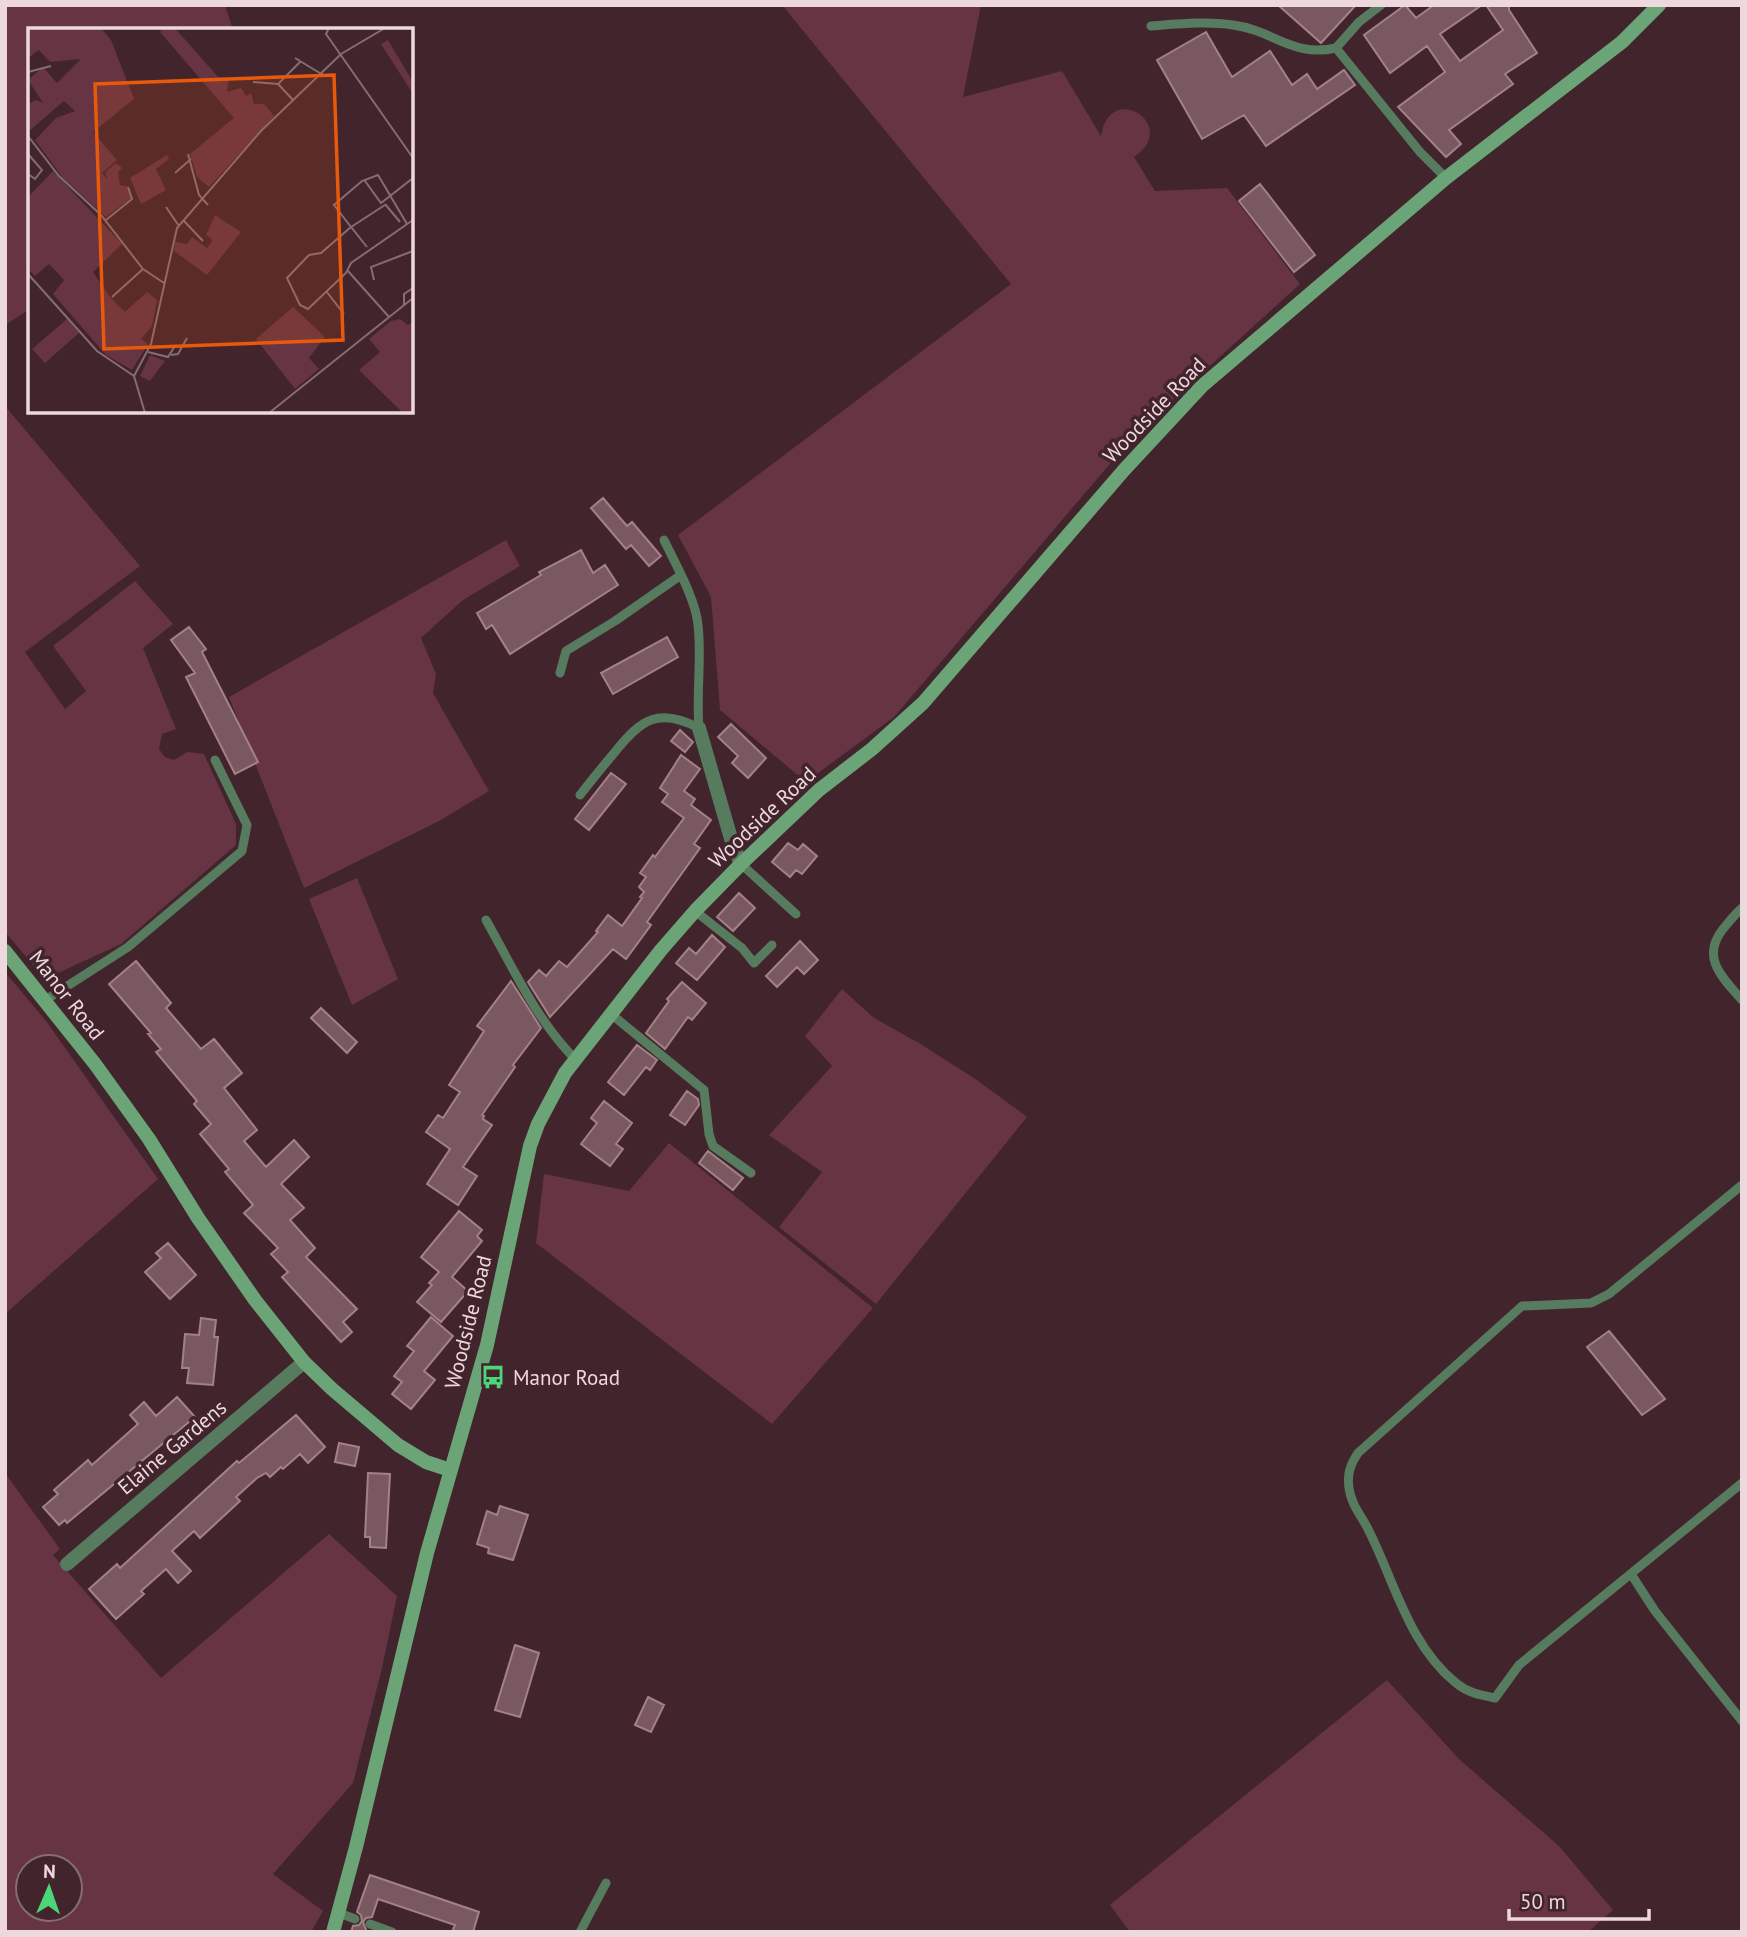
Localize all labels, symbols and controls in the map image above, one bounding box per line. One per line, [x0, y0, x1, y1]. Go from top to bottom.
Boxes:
inset map [28, 28, 413, 413]
street label: Woodside Road [1097, 351, 1211, 469]
street label: Woodside Road [703, 760, 821, 874]
street label: Manor Road [23, 945, 111, 1045]
street label: Woodside Road [438, 1252, 498, 1392]
bus stop icon: Manor Road [479, 1363, 507, 1391]
place label: Manor Road [513, 1364, 620, 1391]
street label: Elaine Gardens [112, 1394, 232, 1500]
north arrow [14, 1853, 84, 1923]
text: N [43, 1859, 56, 1883]
scale bar [1509, 1878, 1649, 1922]
text: 50 m [1520, 1888, 1566, 1915]

